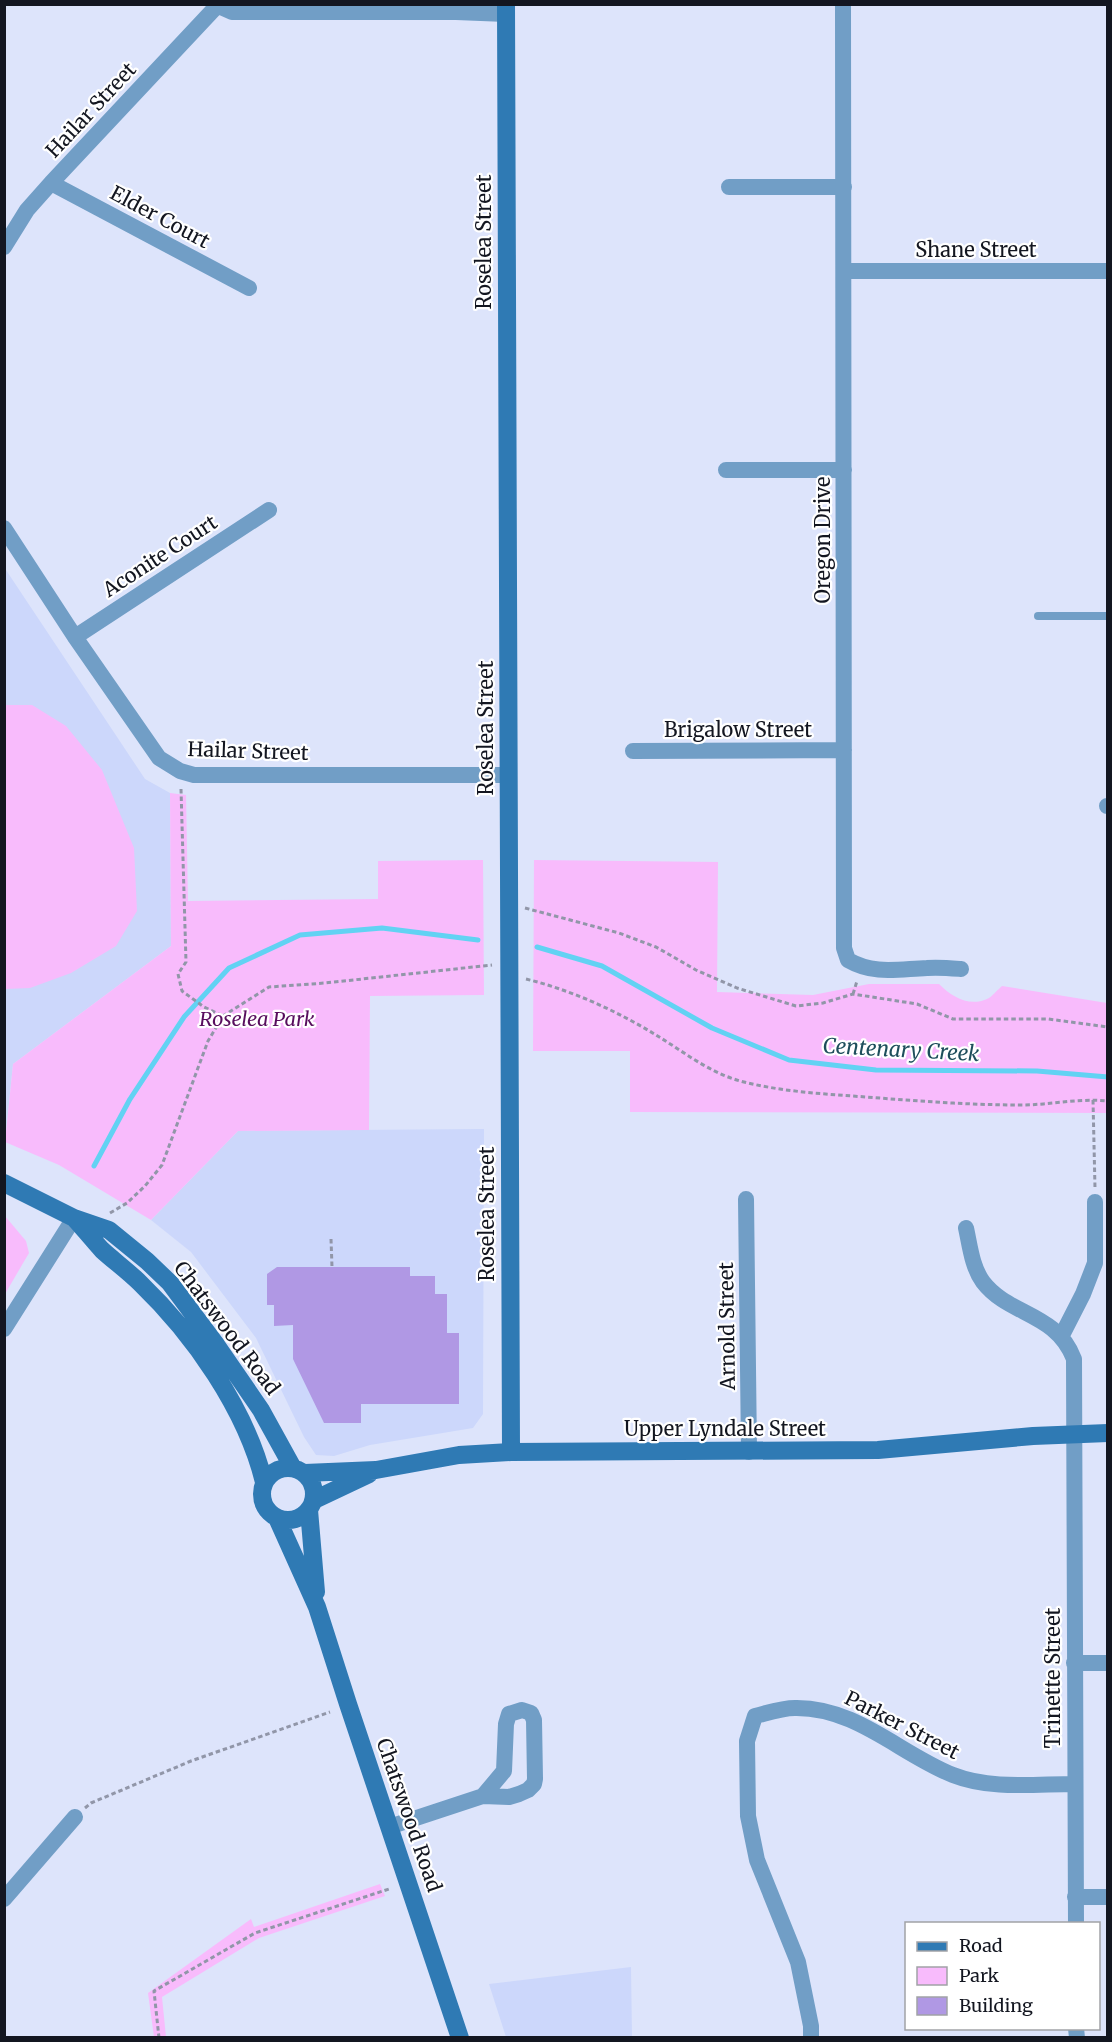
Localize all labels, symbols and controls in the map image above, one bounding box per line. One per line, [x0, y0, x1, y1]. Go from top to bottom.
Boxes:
street label: Hailar Street [40, 57, 141, 162]
street label: Roselea Street [471, 174, 496, 309]
street label: Elder Court [106, 180, 214, 253]
street label: Shane Street [915, 237, 1037, 262]
street label: Oregon Drive [810, 477, 835, 603]
street label: Aconite Court [97, 509, 222, 602]
street label: Roselea Street [473, 660, 498, 795]
street label: Brigalow Street [664, 717, 812, 742]
street label: Hailar Street [187, 736, 309, 765]
park label: Roselea Park [199, 1006, 315, 1031]
water label: Centenary Creek [822, 1032, 981, 1067]
street label: Roselea Street [474, 1146, 499, 1281]
street label: Chatswood Road [169, 1256, 286, 1400]
street label: Arnold Street [713, 1262, 740, 1391]
street label: Upper Lyndale Street [624, 1416, 826, 1441]
street label: Trinette Street [1040, 1607, 1065, 1748]
street label: Parker Street [841, 1685, 964, 1764]
street label: Chatswood Road [371, 1735, 447, 1895]
legend [905, 1922, 1100, 2030]
text: Road [959, 1934, 1003, 1957]
text: Park [959, 1964, 1000, 1987]
text: Building [959, 1994, 1033, 2017]

